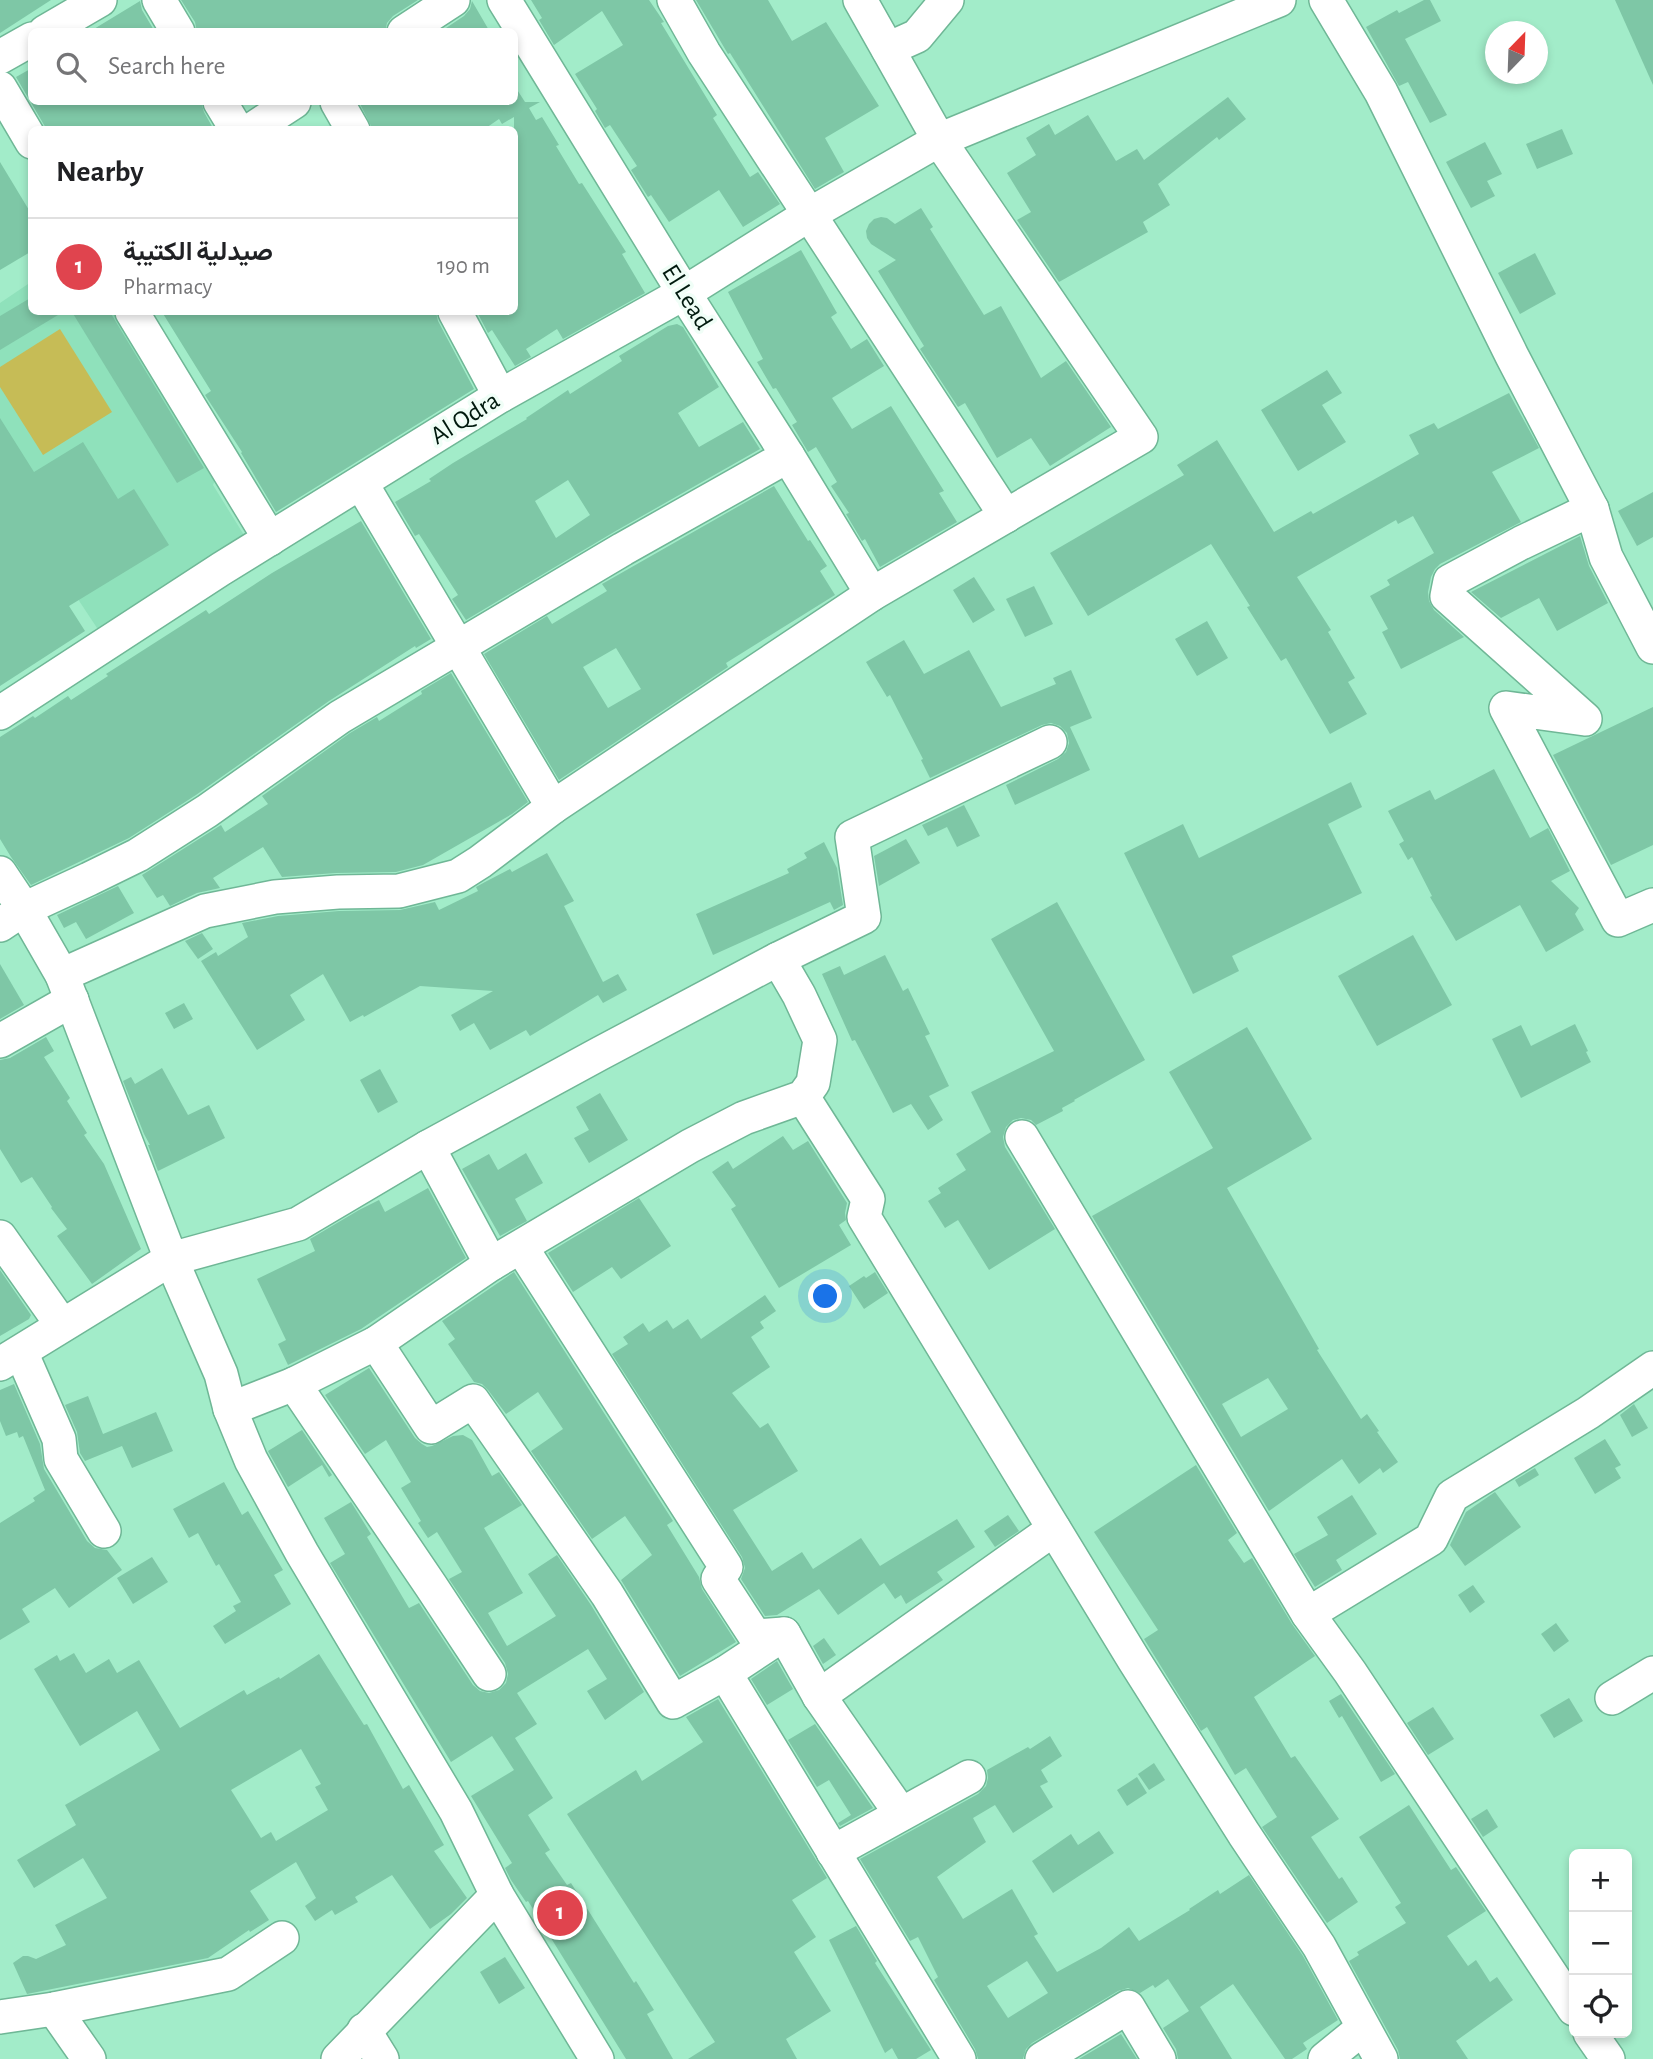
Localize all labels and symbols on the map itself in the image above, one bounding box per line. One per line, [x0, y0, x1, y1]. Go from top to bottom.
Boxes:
north arrow [1485, 21, 1548, 84]
street label: El Lead [657, 260, 717, 334]
street label: Al Qdra [426, 387, 504, 449]
your location [808, 1279, 842, 1313]
pin: 1 [537, 1887, 583, 1939]

